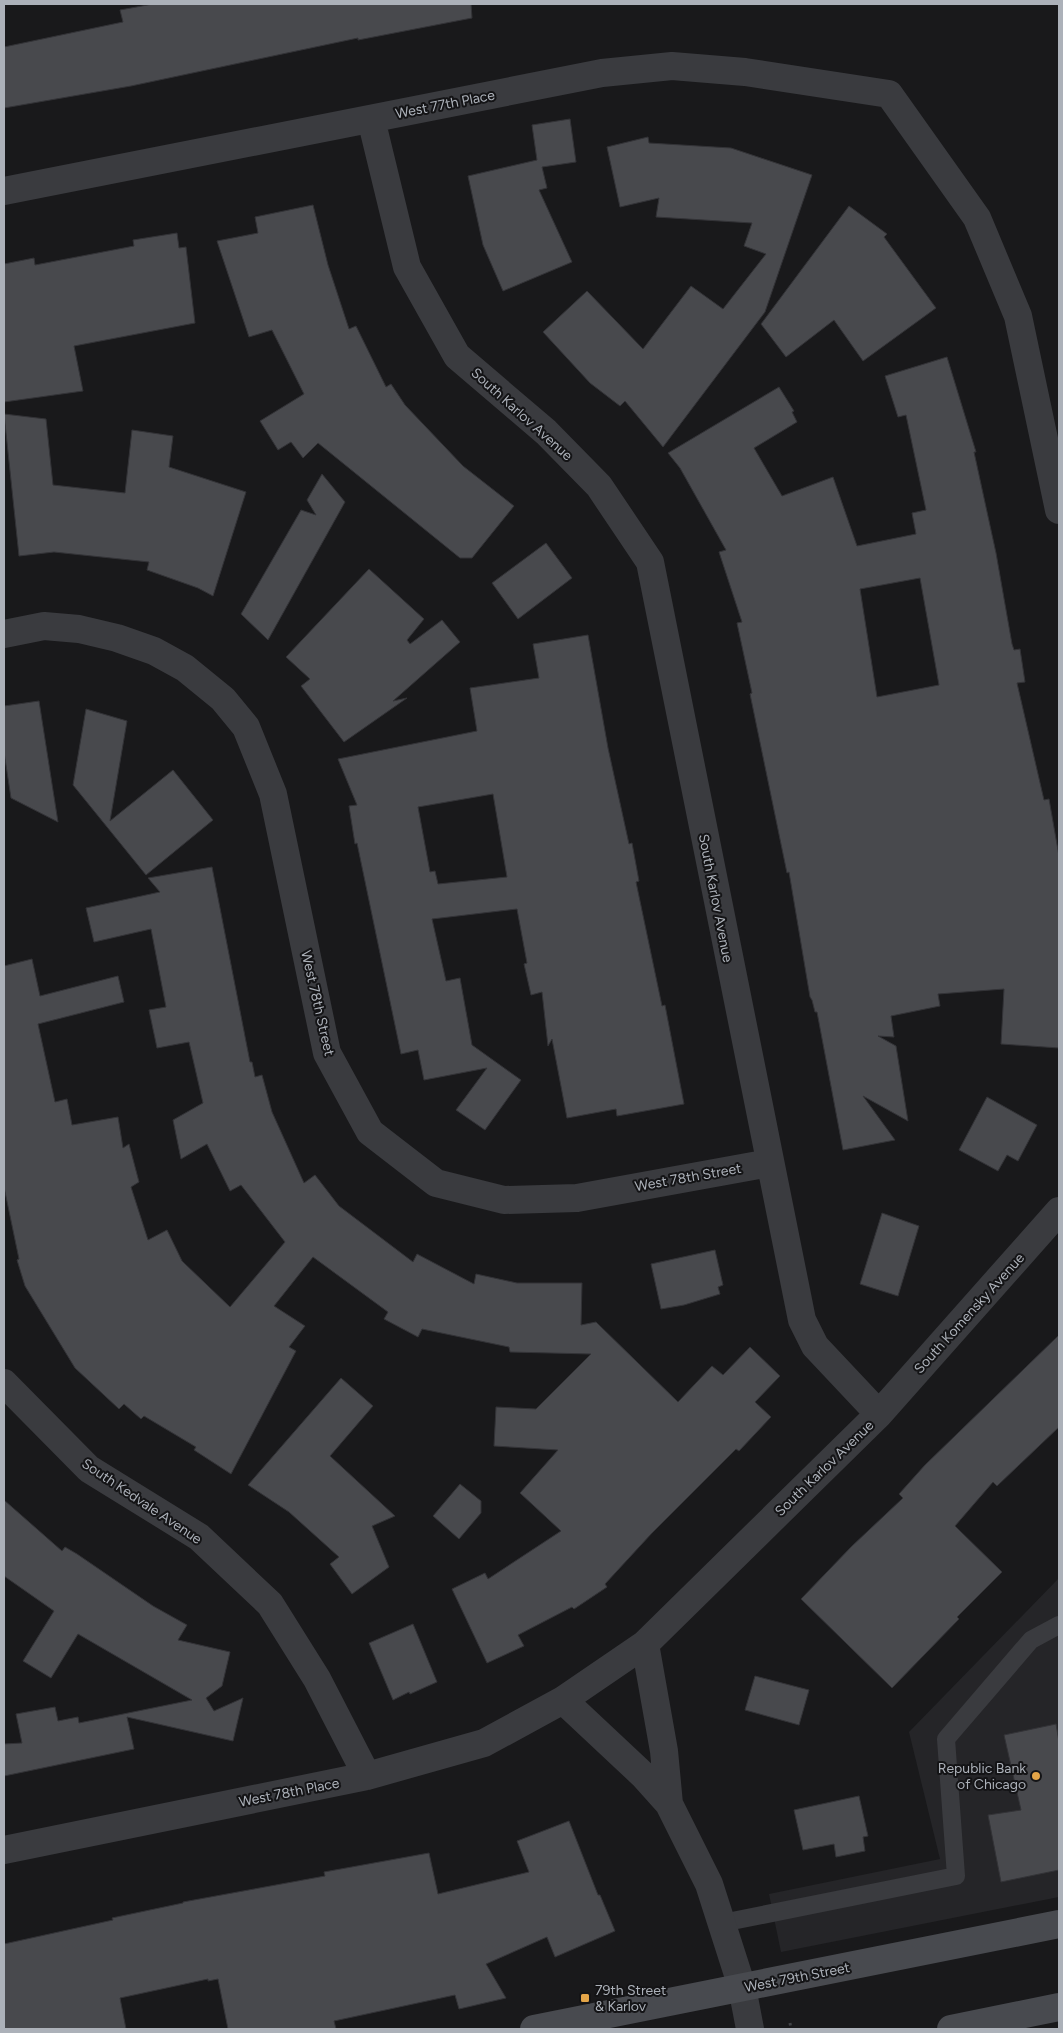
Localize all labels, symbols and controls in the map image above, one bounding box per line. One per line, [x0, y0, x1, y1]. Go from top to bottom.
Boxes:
street label: West 77th Place [394, 86, 497, 122]
street label: South Karlov Avenue [467, 364, 576, 465]
street label: South Karlov Avenue [695, 832, 736, 964]
street label: West 78th Street [297, 949, 338, 1057]
street label: West 78th Street [634, 1160, 743, 1195]
street label: South Komensky Avenue [911, 1249, 1028, 1377]
street label: South Karlov Avenue [772, 1417, 877, 1520]
street label: South Kedvale Avenue [78, 1455, 205, 1548]
place label: Republic Bank of Chicago [938, 1760, 1026, 1793]
marker: Republic Bank of Chicago [1030, 1770, 1042, 1782]
street label: West 78th Place [237, 1774, 341, 1811]
street label: West 79th Street [743, 1959, 851, 1996]
place label: 79th Street & Karlov [595, 1982, 666, 2015]
marker: 79th Street & Karlov [579, 1992, 591, 2004]

